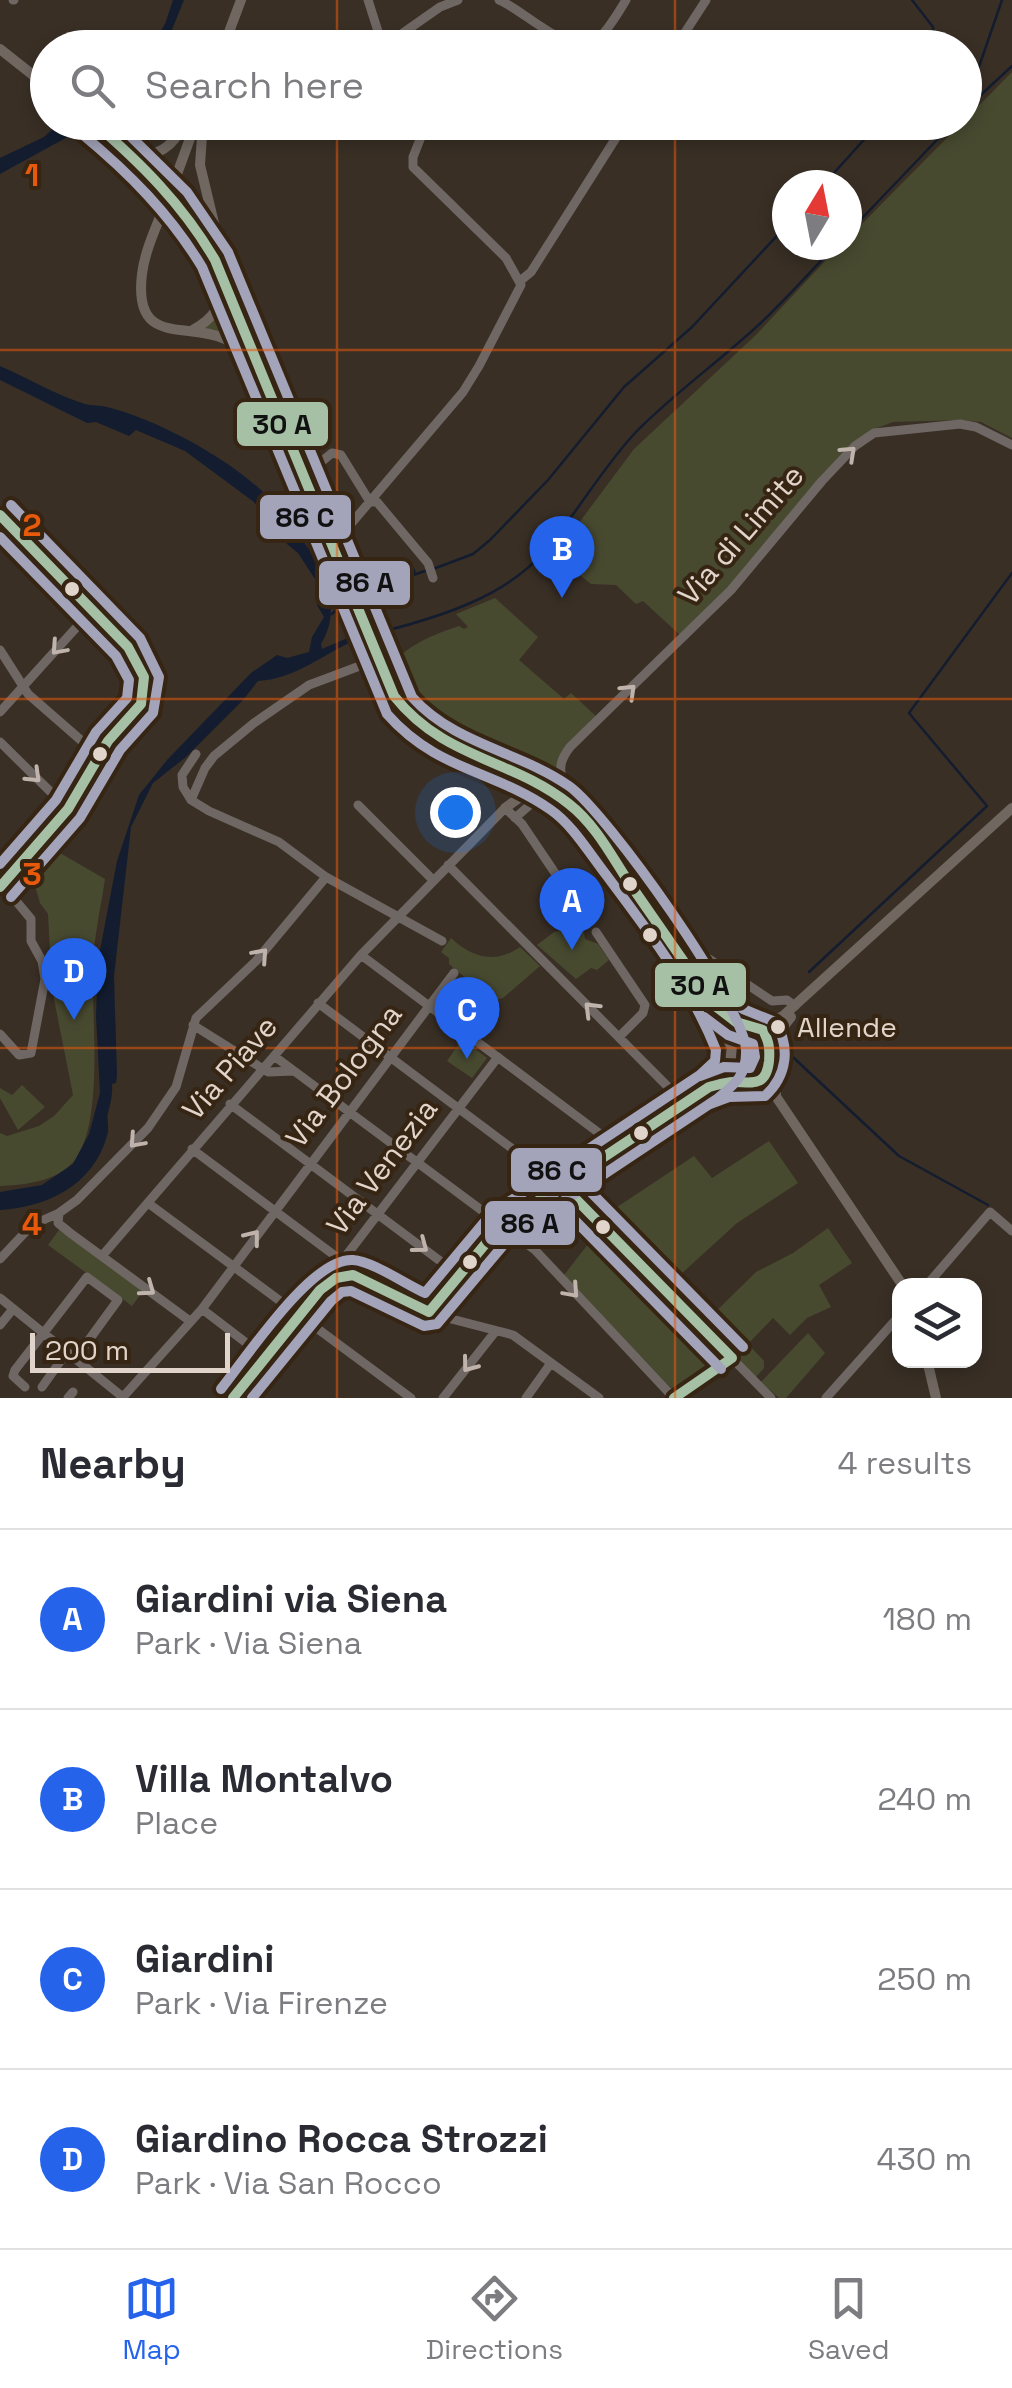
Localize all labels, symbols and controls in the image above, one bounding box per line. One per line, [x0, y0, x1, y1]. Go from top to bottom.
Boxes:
search box [30, 30, 982, 140]
icon: search [65, 58, 120, 113]
text: Search here [145, 61, 364, 109]
text: 1 [25, 155, 39, 195]
north arrow [772, 170, 862, 260]
line badge: 30 A [235, 400, 330, 448]
text: 30 A [252, 406, 312, 442]
one-way arrow [837, 447, 856, 465]
street label: Via di Limite [669, 457, 812, 613]
line badge: 86 C [258, 493, 353, 541]
text: 86 C [275, 499, 335, 535]
text: 2 [22, 505, 42, 545]
pin: B [530, 516, 594, 598]
line badge: 86 A [317, 559, 412, 607]
text: 86 A [336, 564, 395, 600]
unlabelled marker [62, 579, 82, 599]
one-way arrow [52, 636, 70, 654]
one-way arrow [617, 684, 635, 702]
unlabelled marker [90, 744, 110, 764]
one-way arrow [23, 764, 41, 782]
your location [430, 787, 481, 838]
text: 3 [22, 854, 42, 894]
pin: A [540, 868, 604, 950]
unlabelled marker [620, 874, 640, 894]
unlabelled marker [640, 925, 660, 945]
pin: D [42, 938, 106, 1020]
one-way arrow [249, 948, 267, 967]
line badge: 30 A [653, 961, 748, 1009]
text: 30 A [670, 967, 730, 1003]
pin: C [434, 976, 500, 1059]
street label: Via Bologna [277, 996, 410, 1155]
one-way arrow [585, 1003, 603, 1021]
street label: Via Piave [174, 1007, 286, 1128]
place label: Allende [797, 1009, 897, 1045]
marker: Allende [768, 1017, 788, 1037]
street label: Via Venezia [317, 1090, 446, 1243]
unlabelled marker [631, 1123, 651, 1143]
one-way arrow [130, 1129, 148, 1148]
line badge: 86 C [509, 1146, 604, 1194]
text: 86 C [527, 1152, 587, 1188]
line badge: 86 A [483, 1199, 577, 1247]
text: 4 [22, 1204, 42, 1244]
text: 86 A [501, 1205, 560, 1241]
unlabelled marker [593, 1217, 613, 1237]
one-way arrow [242, 1230, 259, 1248]
one-way arrow [410, 1235, 428, 1252]
unlabelled marker [460, 1252, 480, 1272]
one-way arrow [136, 1277, 155, 1296]
map controls [892, 1278, 982, 1368]
button: layers [892, 1278, 982, 1368]
one-way arrow [561, 1279, 579, 1298]
scale bar [30, 1328, 230, 1372]
text: 200 m [45, 1332, 129, 1368]
one-way arrow [464, 1354, 481, 1372]
text: Nearby [40, 1437, 186, 1490]
text: 4 results [837, 1443, 972, 1483]
text: Giardini via Siena [135, 1575, 447, 1623]
text: A [62, 1599, 83, 1639]
text: 180 m [882, 1599, 972, 1639]
text: Park · Via Siena [135, 1623, 362, 1663]
text: Villa Montalvo [135, 1755, 393, 1803]
text: B [62, 1779, 83, 1819]
text: 240 m [877, 1779, 972, 1819]
text: Place [135, 1803, 218, 1843]
text: Giardini [135, 1935, 274, 1983]
text: C [62, 1959, 83, 1999]
text: 250 m [877, 1959, 972, 1999]
text: Park · Via Firenze [135, 1983, 388, 2023]
text: Giardino Rocca Strozzi [135, 2115, 548, 2163]
text: D [62, 2139, 83, 2179]
text: 430 m [876, 2139, 972, 2179]
text: Park · Via San Rocco [135, 2163, 442, 2203]
tab: Map [122, 2271, 181, 2367]
tab: Directions [426, 2271, 563, 2367]
tab: Saved [808, 2271, 890, 2367]

